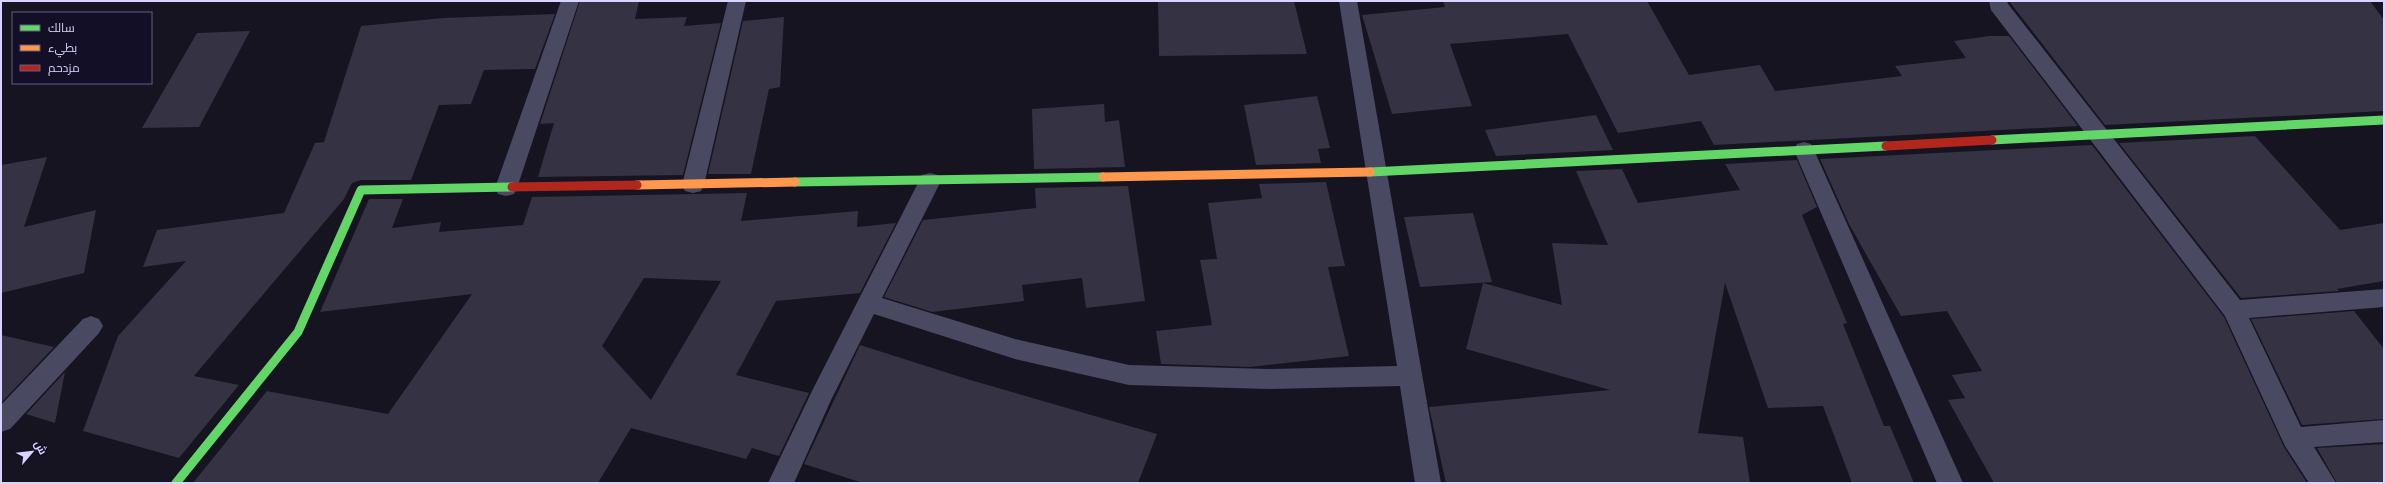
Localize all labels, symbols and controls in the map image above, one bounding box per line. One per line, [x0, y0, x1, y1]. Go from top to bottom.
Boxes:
legend [12, 12, 152, 84]
text: سالك [48, 19, 75, 36]
text: بطيء [48, 39, 77, 58]
text: مزدحم [48, 59, 80, 76]
north arrow [12, 432, 52, 472]
text: ش [31, 437, 51, 457]

